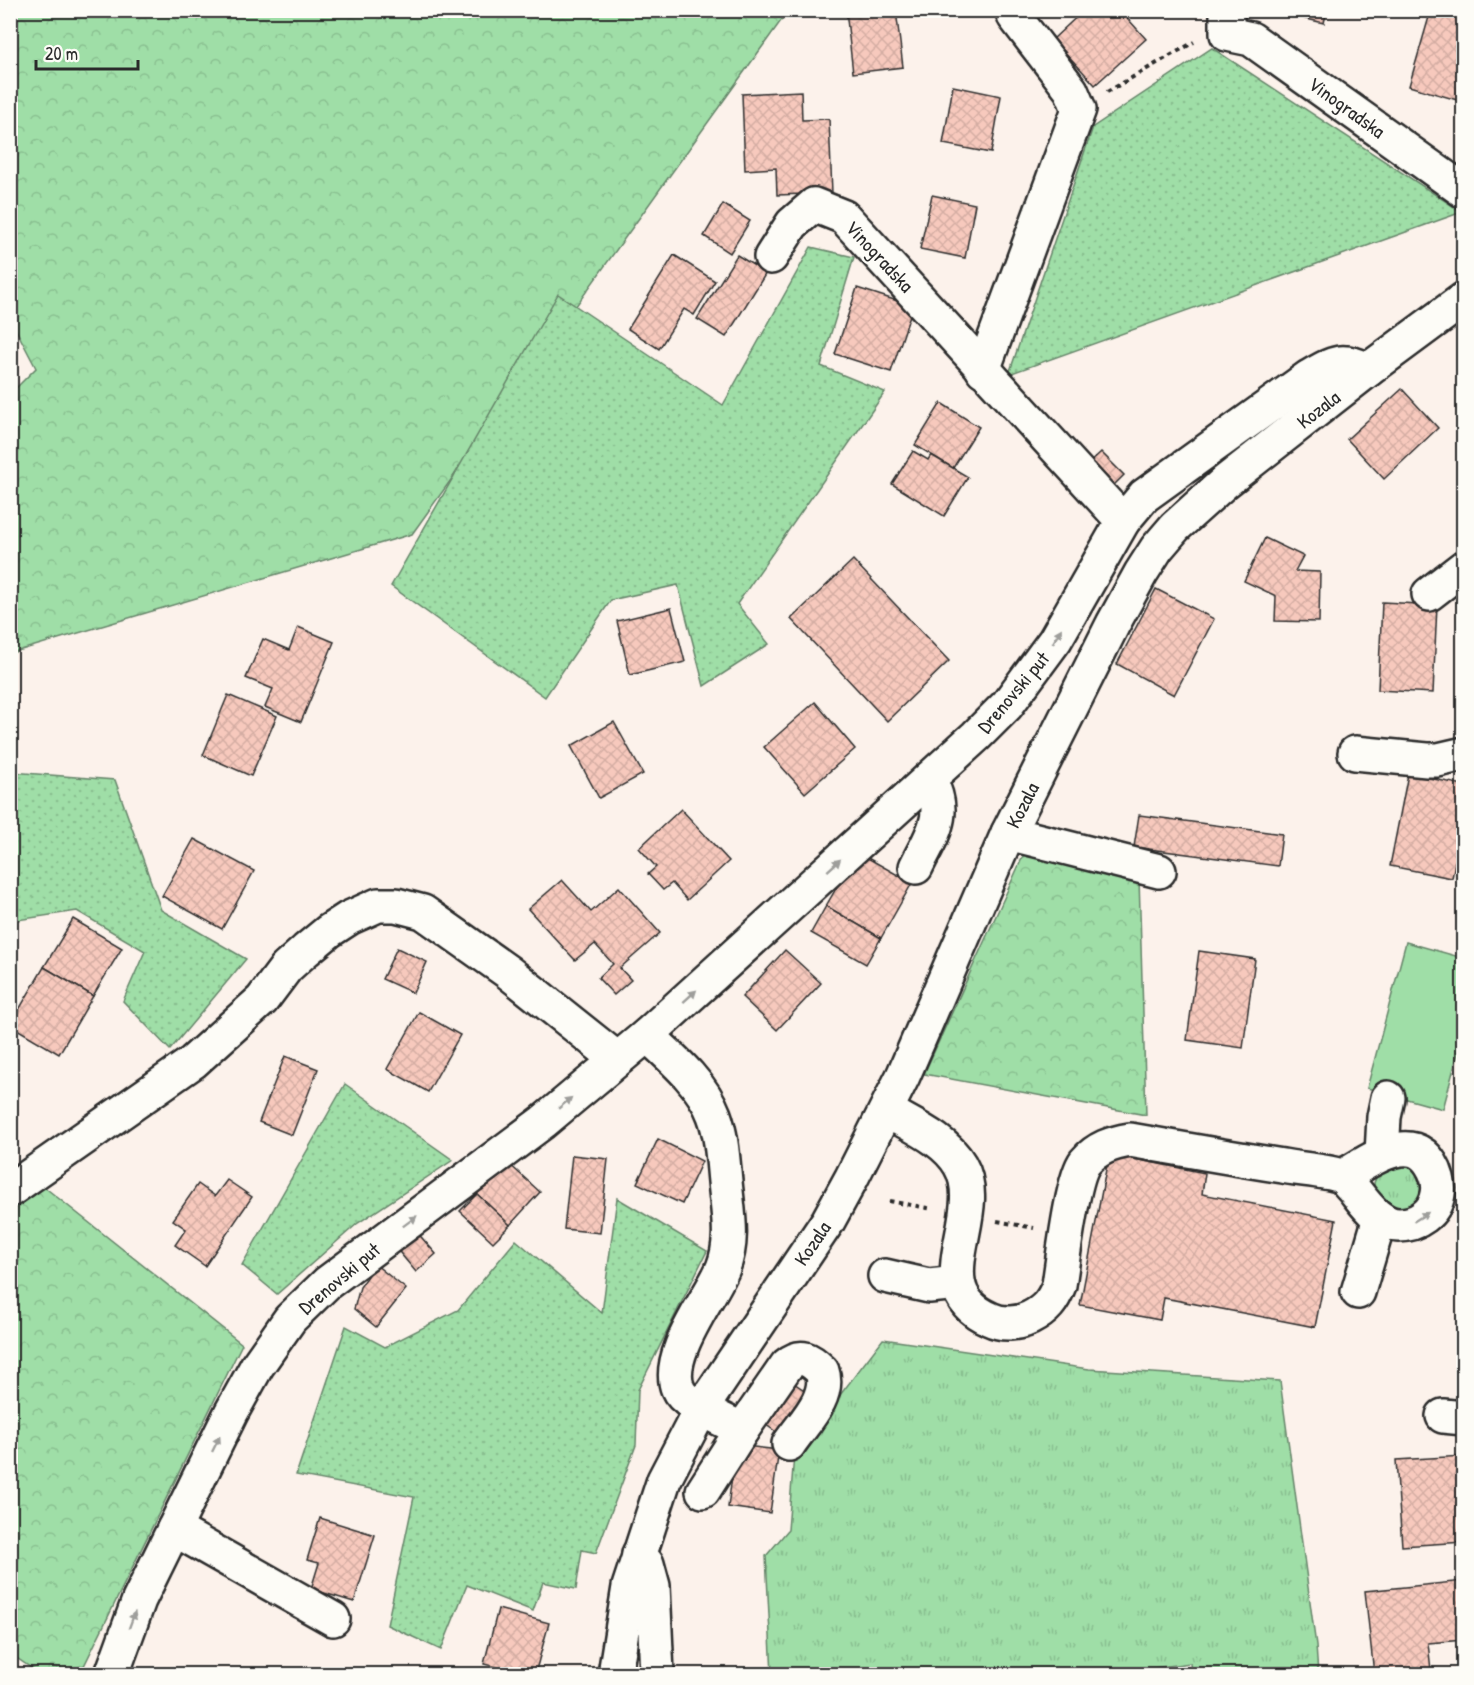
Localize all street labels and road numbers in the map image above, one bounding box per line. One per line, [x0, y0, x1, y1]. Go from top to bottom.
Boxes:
street label: Vinogradska [1303, 70, 1391, 144]
street label: Vinogradska [840, 214, 920, 298]
street label: Kozala [1291, 383, 1345, 434]
street label: Drenovski put [971, 645, 1056, 739]
street label: Kozala [999, 777, 1045, 833]
street label: Kozala [787, 1215, 837, 1270]
street label: Drenovski put [292, 1235, 386, 1320]

